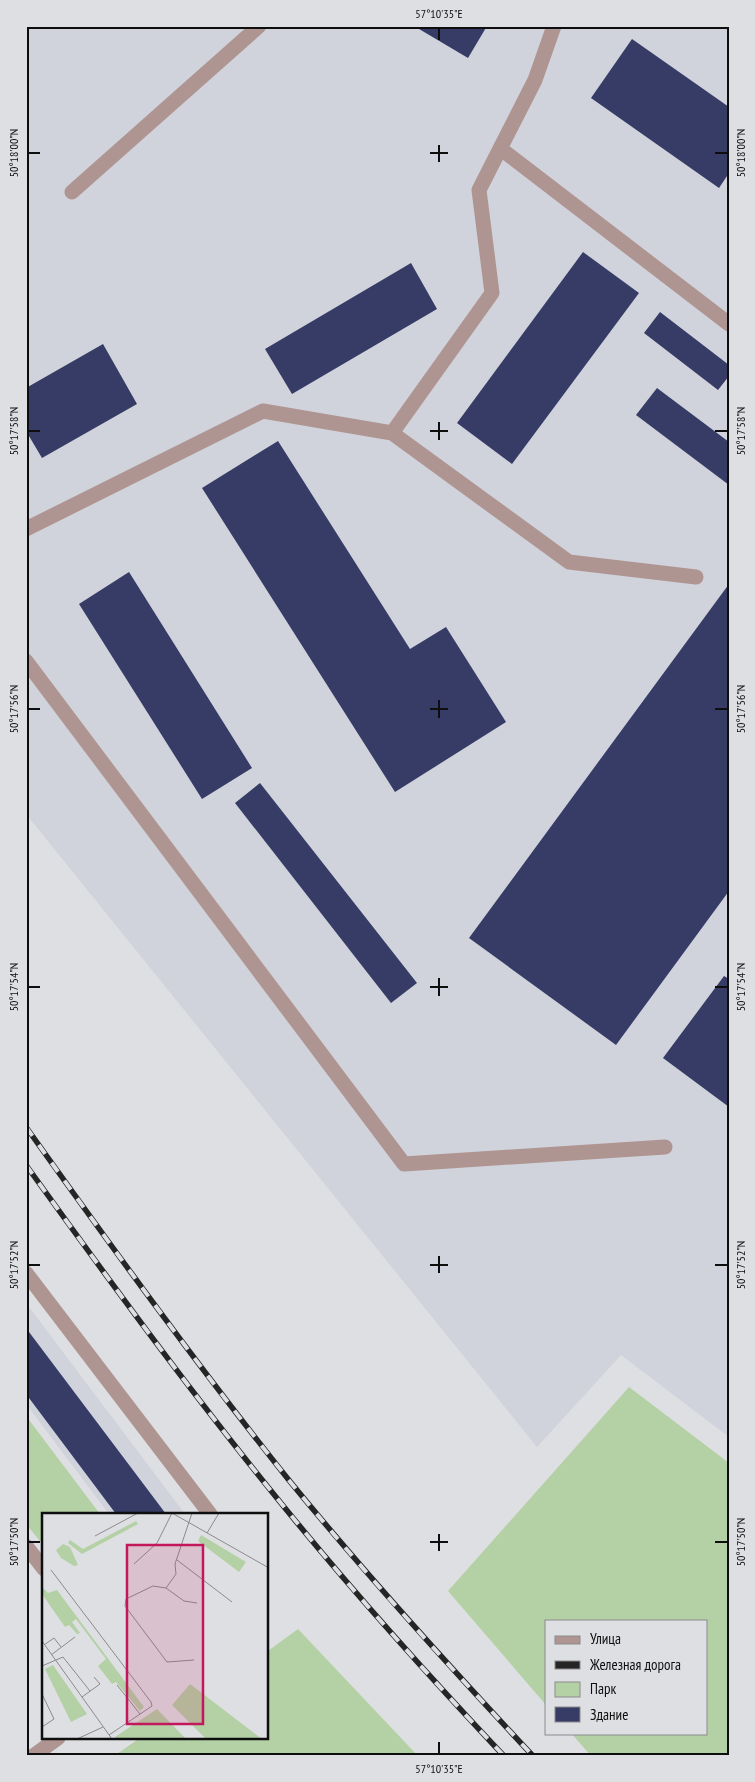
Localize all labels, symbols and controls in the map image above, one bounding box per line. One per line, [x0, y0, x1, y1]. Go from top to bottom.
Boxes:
text: 57°10'35"E [415, 6, 463, 21]
text: 50°18'00"N [6, 129, 21, 177]
text: 50°18'00"N [733, 129, 748, 177]
text: 50°17'58"N [6, 407, 21, 455]
text: 50°17'58"N [733, 407, 748, 455]
text: 50°17'56"N [6, 685, 21, 733]
text: 50°17'56"N [733, 685, 748, 733]
text: 50°17'54"N [6, 963, 21, 1011]
text: 50°17'54"N [733, 963, 748, 1011]
text: 50°17'52"N [6, 1241, 21, 1289]
text: 50°17'52"N [733, 1241, 748, 1289]
inset map [42, 1513, 269, 1740]
text: 50°17'50"N [6, 1518, 21, 1566]
text: 50°17'50"N [733, 1518, 748, 1566]
legend [545, 1620, 708, 1734]
text: Улица [590, 1629, 621, 1648]
text: Железная дорога [589, 1655, 681, 1674]
text: Парк [590, 1679, 616, 1698]
text: Здание [590, 1705, 628, 1724]
text: 57°10'35"E [415, 1761, 463, 1776]

